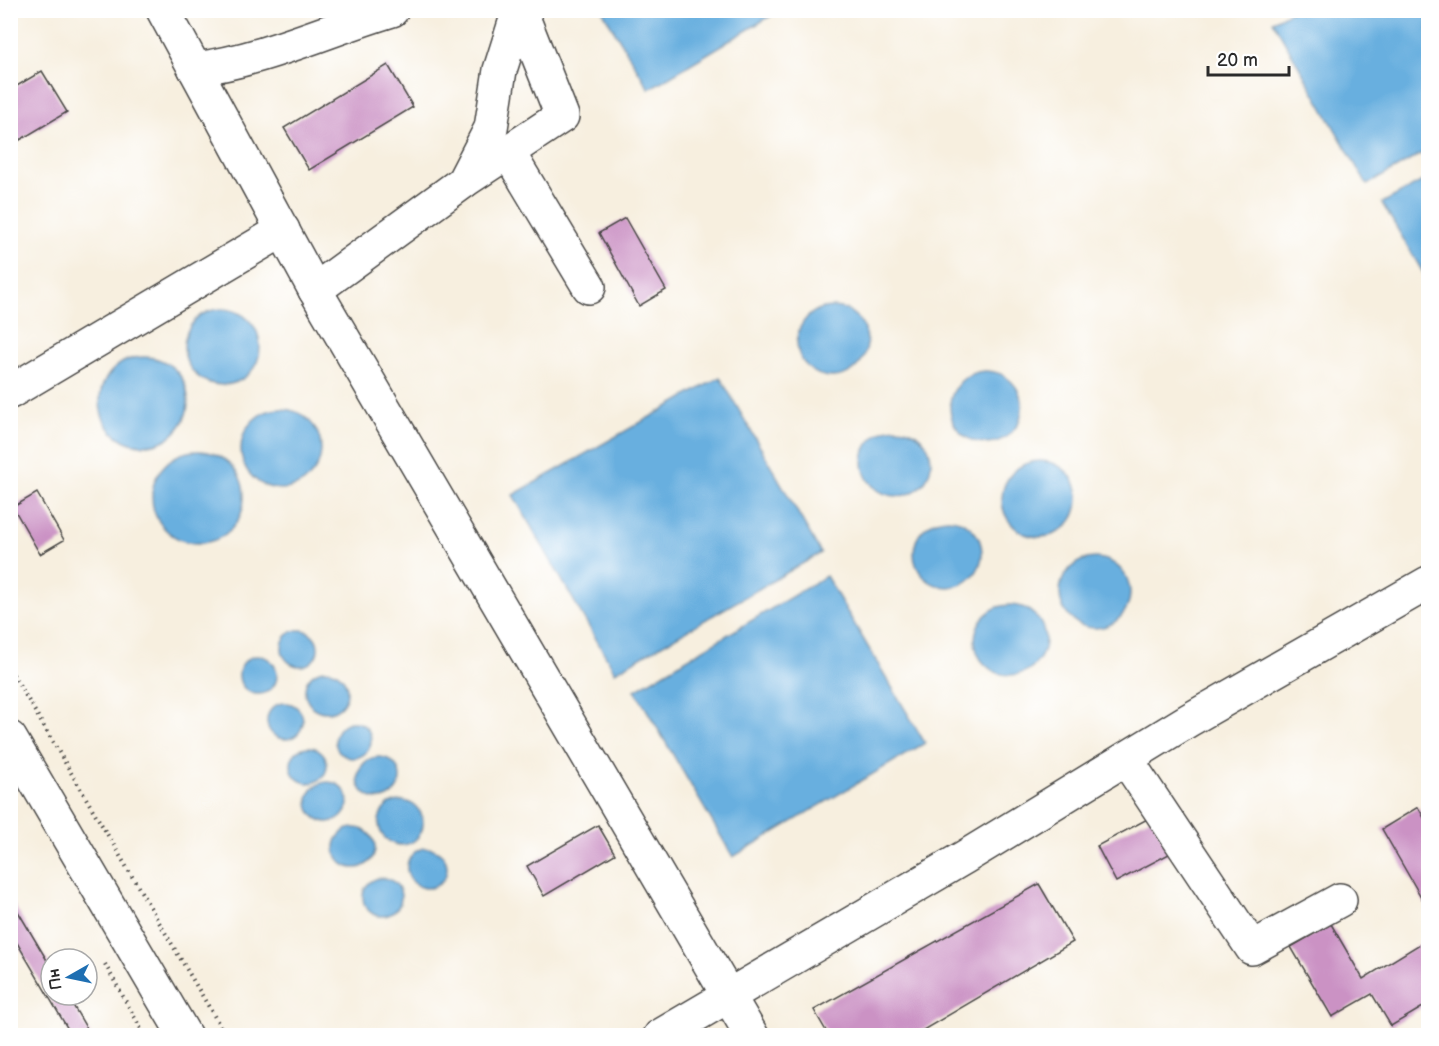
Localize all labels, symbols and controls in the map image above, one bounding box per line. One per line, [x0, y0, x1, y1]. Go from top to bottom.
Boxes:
scale bar [1208, 39, 1289, 77]
text: 20 m [1217, 50, 1258, 71]
north arrow [39, 947, 99, 1007]
text: Пн [45, 967, 67, 991]

